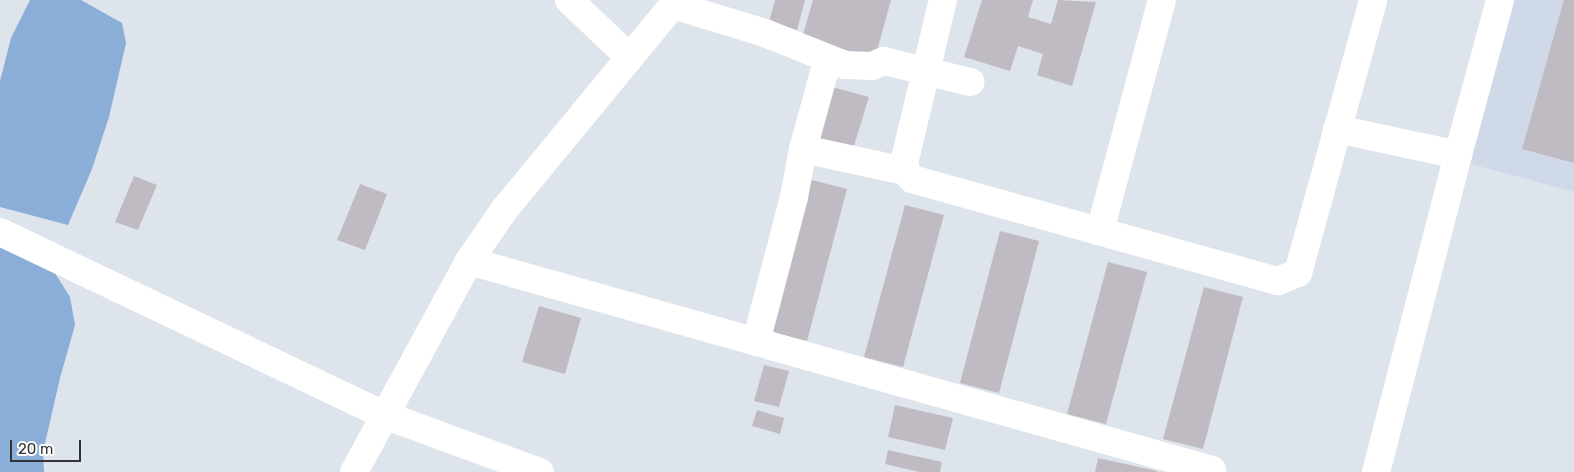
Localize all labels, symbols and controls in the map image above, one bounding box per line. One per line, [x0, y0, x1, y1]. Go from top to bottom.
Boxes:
scale bar [12, 430, 84, 462]
text: 20 m [18, 440, 53, 458]

